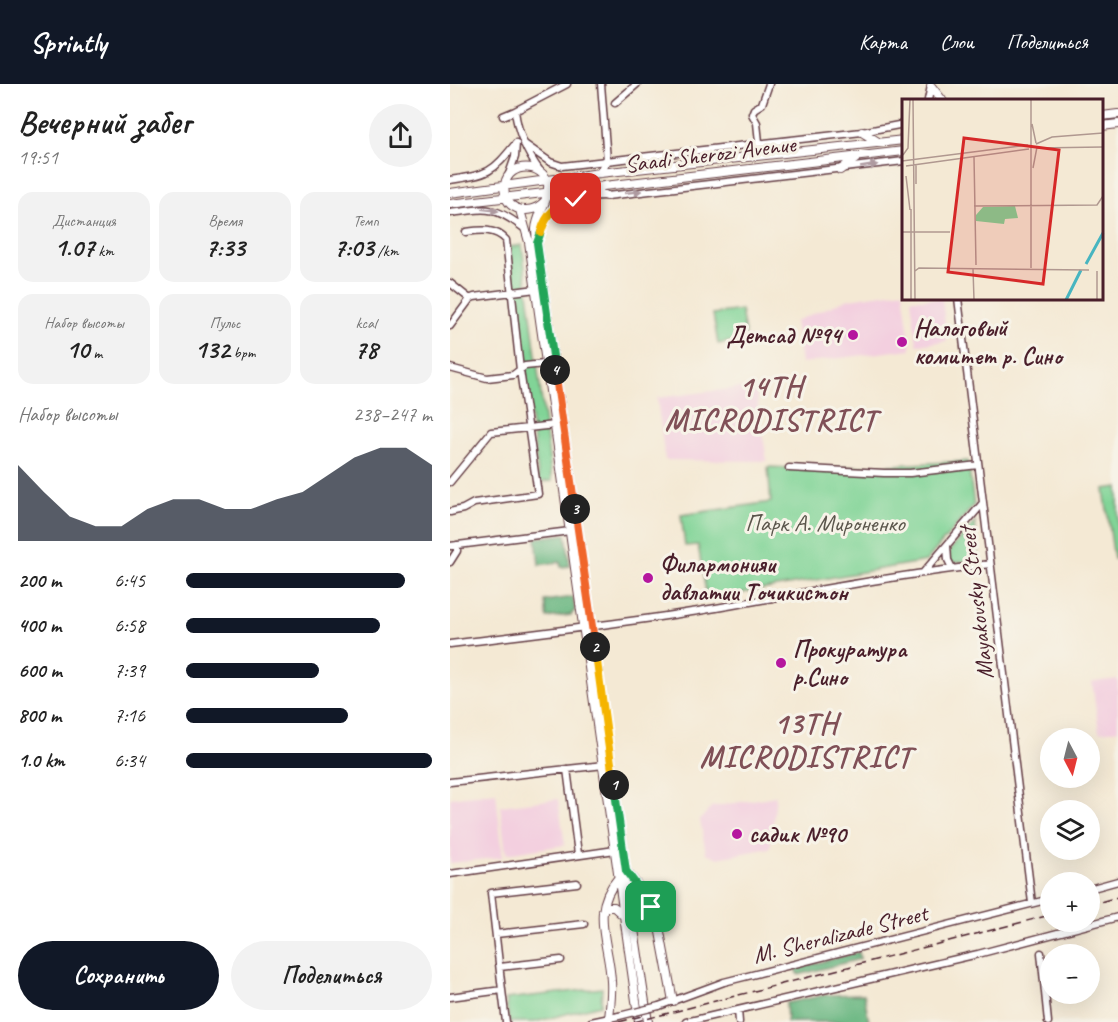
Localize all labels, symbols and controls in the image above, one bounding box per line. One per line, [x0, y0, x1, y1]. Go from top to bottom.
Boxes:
text: Sprintly [30, 25, 107, 60]
text: Карта [859, 29, 907, 55]
text: Слои [940, 29, 974, 55]
text: Поделиться [1007, 29, 1088, 55]
inset map [902, 99, 1103, 300]
text: Вечерний забег [18, 101, 191, 143]
button: share [369, 104, 432, 167]
street label: Saadi Sherozi Avenue [623, 128, 799, 179]
text: 19:51 [18, 145, 58, 170]
one-way arrow [859, 161, 878, 170]
pin [550, 173, 601, 224]
icon: check [559, 182, 592, 215]
one-way arrow [624, 188, 643, 197]
one-way arrow [481, 206, 500, 215]
text: Дистанция [52, 211, 116, 231]
text: Время [208, 211, 242, 231]
text: Темп [353, 211, 379, 231]
text: 1.07 [54, 231, 94, 264]
text: 7:33 [205, 231, 245, 264]
text: 7:03 [334, 231, 374, 264]
text: km [94, 241, 114, 261]
text: /km [374, 241, 398, 261]
text: Набор высоты [44, 313, 124, 333]
text: Пульс [210, 313, 240, 333]
text: kcal [355, 313, 377, 333]
place label: Налоговый комитет р. Сино [914, 313, 1065, 371]
place label: Детсад №94 [727, 320, 844, 350]
marker: Детсад №94 [846, 328, 860, 342]
text: 10 [66, 333, 89, 366]
text: 132 [195, 333, 230, 366]
text: 78 [354, 333, 378, 366]
marker: Налоговый комитет р. Сино [895, 335, 909, 349]
text: m [89, 343, 102, 363]
text: bpm [230, 343, 255, 363]
pin: 4 [540, 355, 570, 385]
text: 4 [551, 360, 559, 380]
district label: 14TH MICRODISTRICT [665, 367, 882, 439]
text: Набор высоты [18, 402, 117, 427]
text: 238–247 m [353, 402, 432, 427]
pin: 3 [560, 494, 590, 524]
text: 3 [571, 499, 579, 519]
park label: Парк А. Мироненко [745, 508, 906, 538]
street label: Mayakovsky Street [951, 522, 1000, 681]
place label: Филармонияи давлатии Точикистон [660, 549, 850, 607]
text: 200 m [18, 568, 61, 593]
text: 6:45 [114, 568, 145, 593]
marker: Филармонияи давлатии Точикистон [641, 571, 655, 585]
text: 400 m [18, 613, 61, 638]
text: 6:58 [114, 613, 145, 638]
pin: 2 [580, 632, 610, 662]
place label: Прокуратура р.Сино [793, 634, 908, 692]
text: 2 [591, 637, 599, 657]
marker: Прокуратура р.Сино [774, 656, 788, 670]
text: 600 m [18, 658, 62, 683]
text: 7:39 [114, 658, 145, 683]
text: 800 m [18, 703, 61, 728]
text: 7:16 [114, 703, 145, 728]
district label: 13TH MICRODISTRICT [700, 704, 917, 776]
north arrow [1040, 728, 1100, 788]
map controls [1040, 728, 1100, 1004]
text: 1.0 km [18, 748, 65, 773]
text: 6:34 [114, 748, 145, 773]
pin: 1 [599, 770, 629, 800]
text: 1 [610, 775, 618, 795]
button: layers [1040, 800, 1100, 860]
place label: садик №90 [749, 819, 848, 849]
marker: садик №90 [730, 827, 744, 841]
button: + [1040, 872, 1100, 932]
pin [625, 881, 676, 932]
icon: arrive [634, 890, 667, 923]
street label: M. Sheralizade Street [750, 897, 932, 970]
button: Сохранить [18, 941, 219, 1010]
button: Поделиться [231, 941, 432, 1010]
button: − [1040, 944, 1100, 1004]

